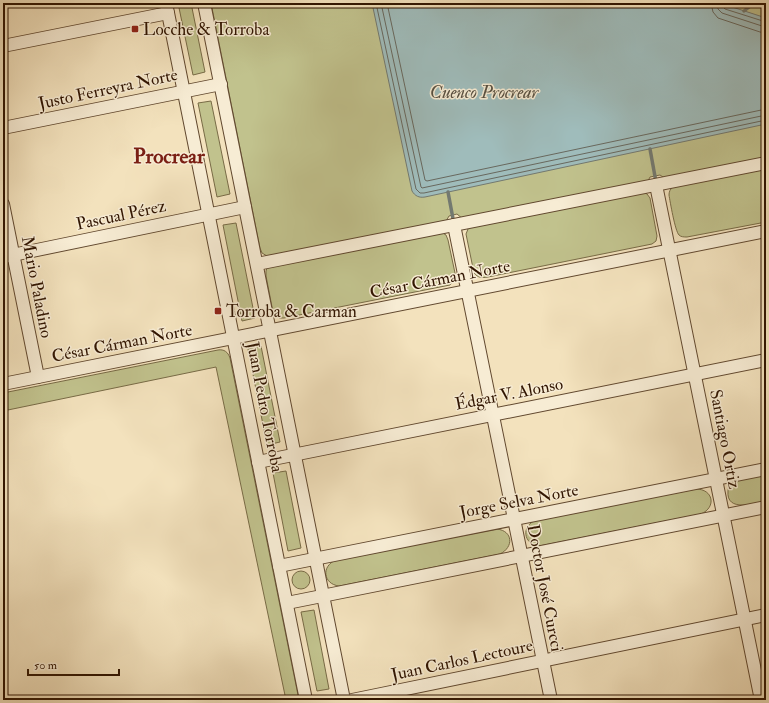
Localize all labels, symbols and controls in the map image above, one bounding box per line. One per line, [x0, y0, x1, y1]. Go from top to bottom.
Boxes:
place label: Locche & Torroba [143, 19, 270, 40]
marker: Locche & Torroba [130, 24, 140, 34]
street label: Justo Ferreyra Norte [35, 64, 180, 115]
water label: Cuenco Procrear [430, 81, 539, 104]
district label: Procrear [133, 143, 206, 170]
street label: Pascual Pérez [74, 195, 168, 235]
street label: Mario Paladino [17, 234, 57, 340]
street label: César Cárman Norte [368, 255, 512, 303]
place label: Torroba & Carman [226, 301, 357, 322]
marker: Torroba & Carman [213, 306, 223, 316]
street label: César Cárman Norte [50, 319, 194, 367]
street label: Juan Pedro Torroba [241, 339, 288, 475]
street label: Édgar V. Alonso [453, 372, 565, 415]
street label: Santiago Ortiz [705, 388, 745, 490]
street label: Jorge Selva Norte [457, 479, 580, 524]
street label: Doctor José Curcci [521, 523, 568, 654]
street label: Juan Carlos Lectoure [388, 635, 535, 686]
scale bar [28, 651, 119, 677]
text: 50 m [34, 658, 58, 673]

